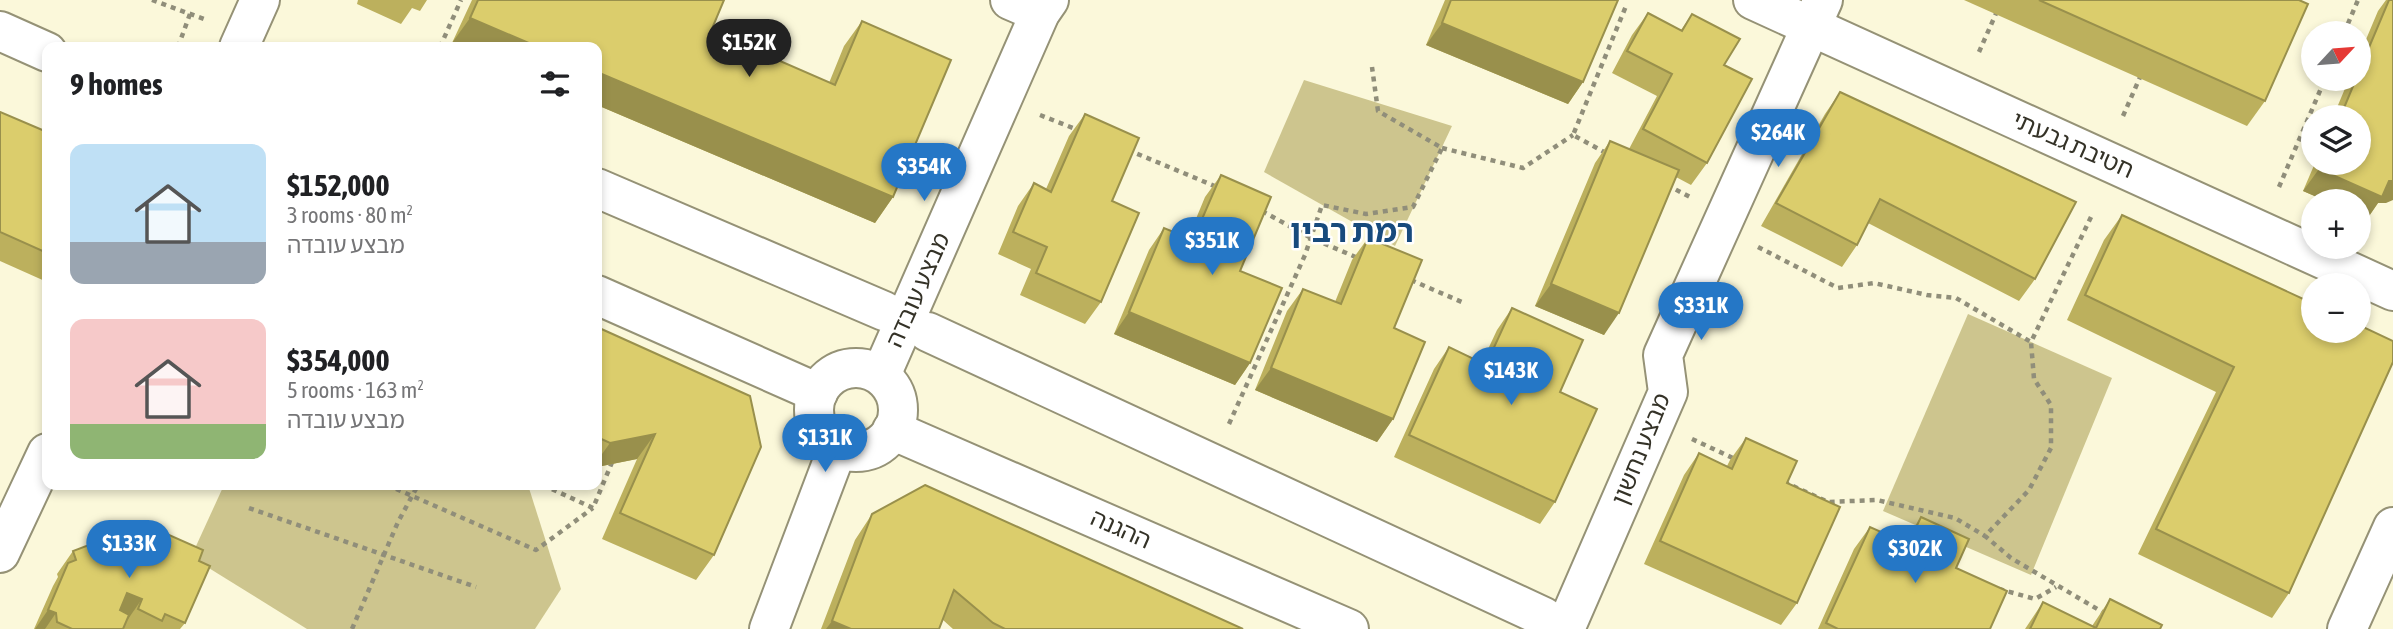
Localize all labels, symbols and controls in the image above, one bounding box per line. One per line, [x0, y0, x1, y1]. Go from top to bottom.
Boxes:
pin: $152K [700, 20, 798, 79]
north arrow [2301, 21, 2371, 91]
map controls [2301, 21, 2371, 343]
text: $152K [722, 29, 776, 55]
icon: filters [536, 65, 574, 103]
text: 9 homes [70, 67, 163, 101]
button: layers [2301, 105, 2371, 175]
street label: חטיבת גבעתי [2008, 106, 2138, 183]
pin: $264K [1729, 110, 1827, 169]
text: $264K [1751, 119, 1805, 145]
pin: $354K [875, 144, 973, 203]
text: $354K [897, 153, 951, 179]
text: $152,000 [287, 168, 390, 202]
icon: home [126, 172, 210, 256]
button: + [2301, 189, 2371, 259]
text: 3 rooms · 80 m² [287, 202, 413, 228]
district label: רמת רבין [1290, 212, 1414, 249]
pin: $351K [1163, 218, 1261, 277]
text: $351K [1185, 227, 1239, 253]
street label: מבצע עובדה [880, 228, 955, 351]
text: מבצע עובדה [287, 232, 405, 258]
button: − [2301, 273, 2371, 343]
pin: $331K [1652, 282, 1750, 342]
text: $331K [1674, 292, 1728, 318]
text: $354,000 [287, 343, 390, 377]
icon: home [126, 347, 210, 431]
pin: $143K [1462, 348, 1560, 407]
text: $143K [1484, 357, 1538, 383]
text: 5 rooms · 163 m² [287, 377, 424, 403]
street label: מבצע נחשון [1606, 389, 1675, 509]
text: מבצע עובדה [287, 407, 405, 433]
pin: $131K [776, 414, 874, 474]
text: $131K [798, 424, 852, 450]
street label: ההגנה [1087, 503, 1156, 554]
pin: $133K [80, 520, 178, 580]
pin: $302K [1866, 526, 1964, 585]
text: $133K [102, 530, 156, 556]
text: $302K [1888, 535, 1942, 561]

